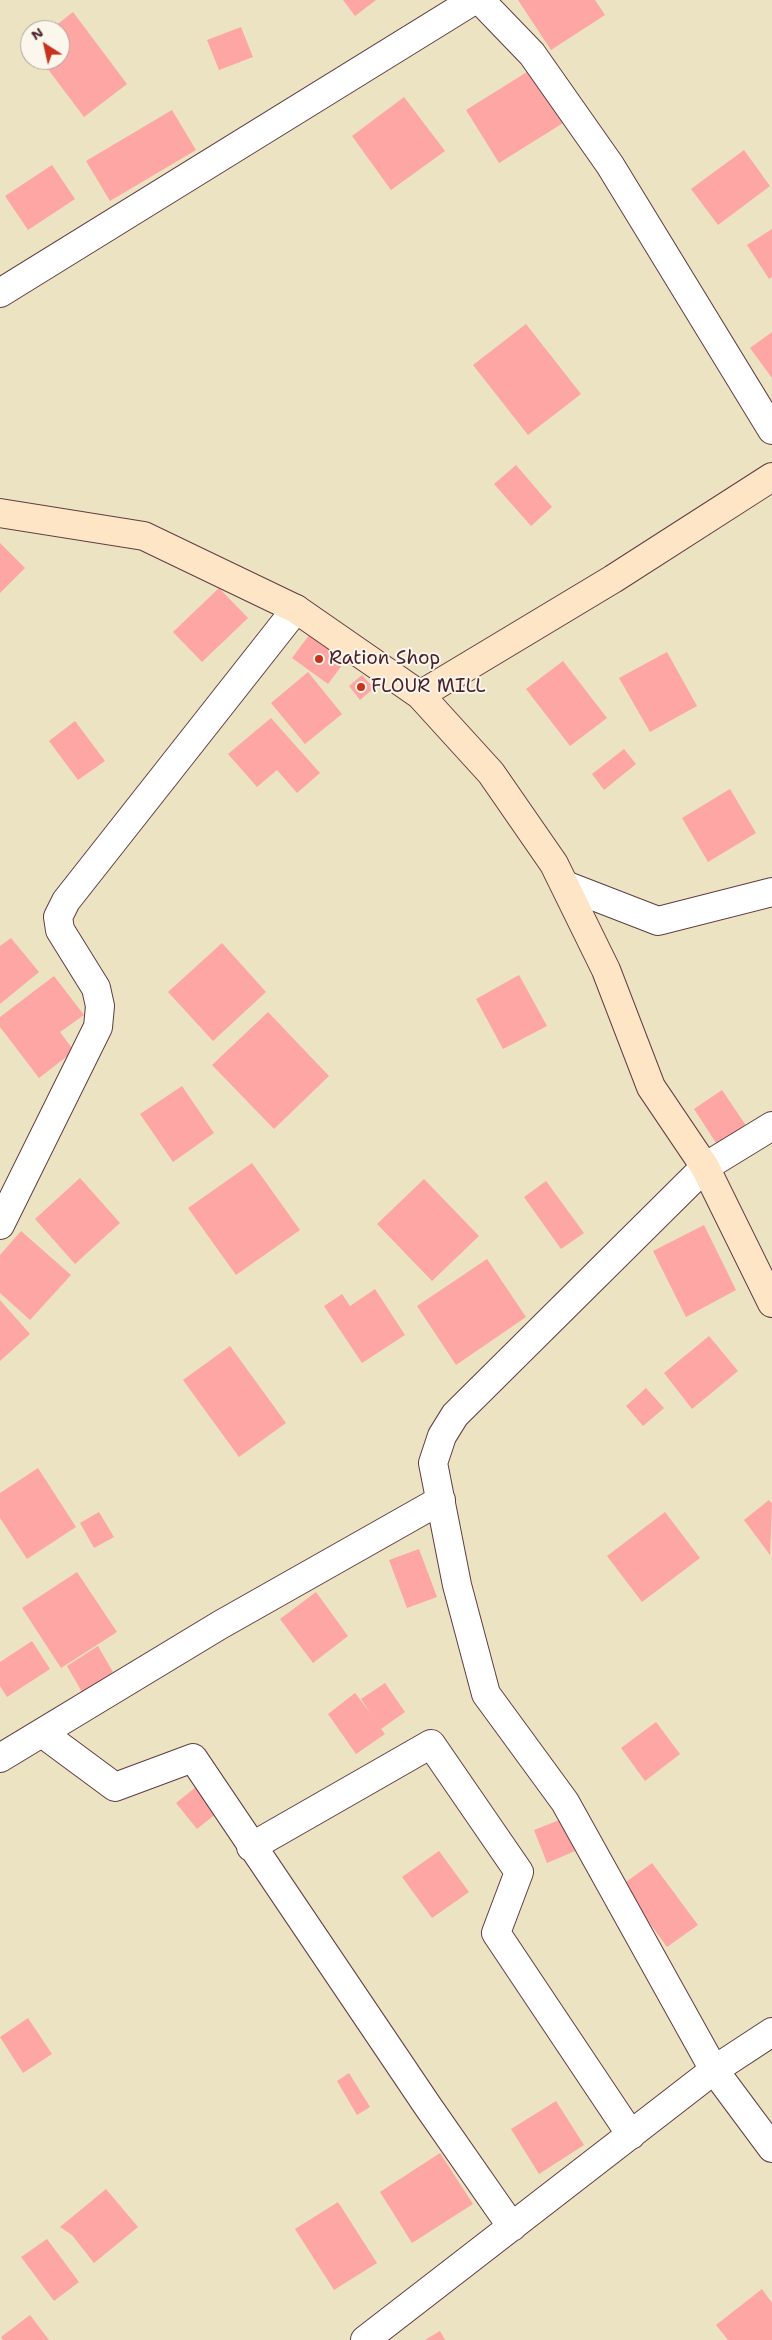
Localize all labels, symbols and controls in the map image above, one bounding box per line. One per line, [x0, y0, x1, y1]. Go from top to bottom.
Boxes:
north arrow [20, 20, 70, 70]
text: N [27, 23, 47, 44]
place label: Ration Shop [329, 648, 440, 670]
marker: Ration Shop [313, 653, 325, 665]
place label: FLOUR MILL [371, 676, 486, 698]
marker: FLOUR MILL [355, 681, 367, 693]

